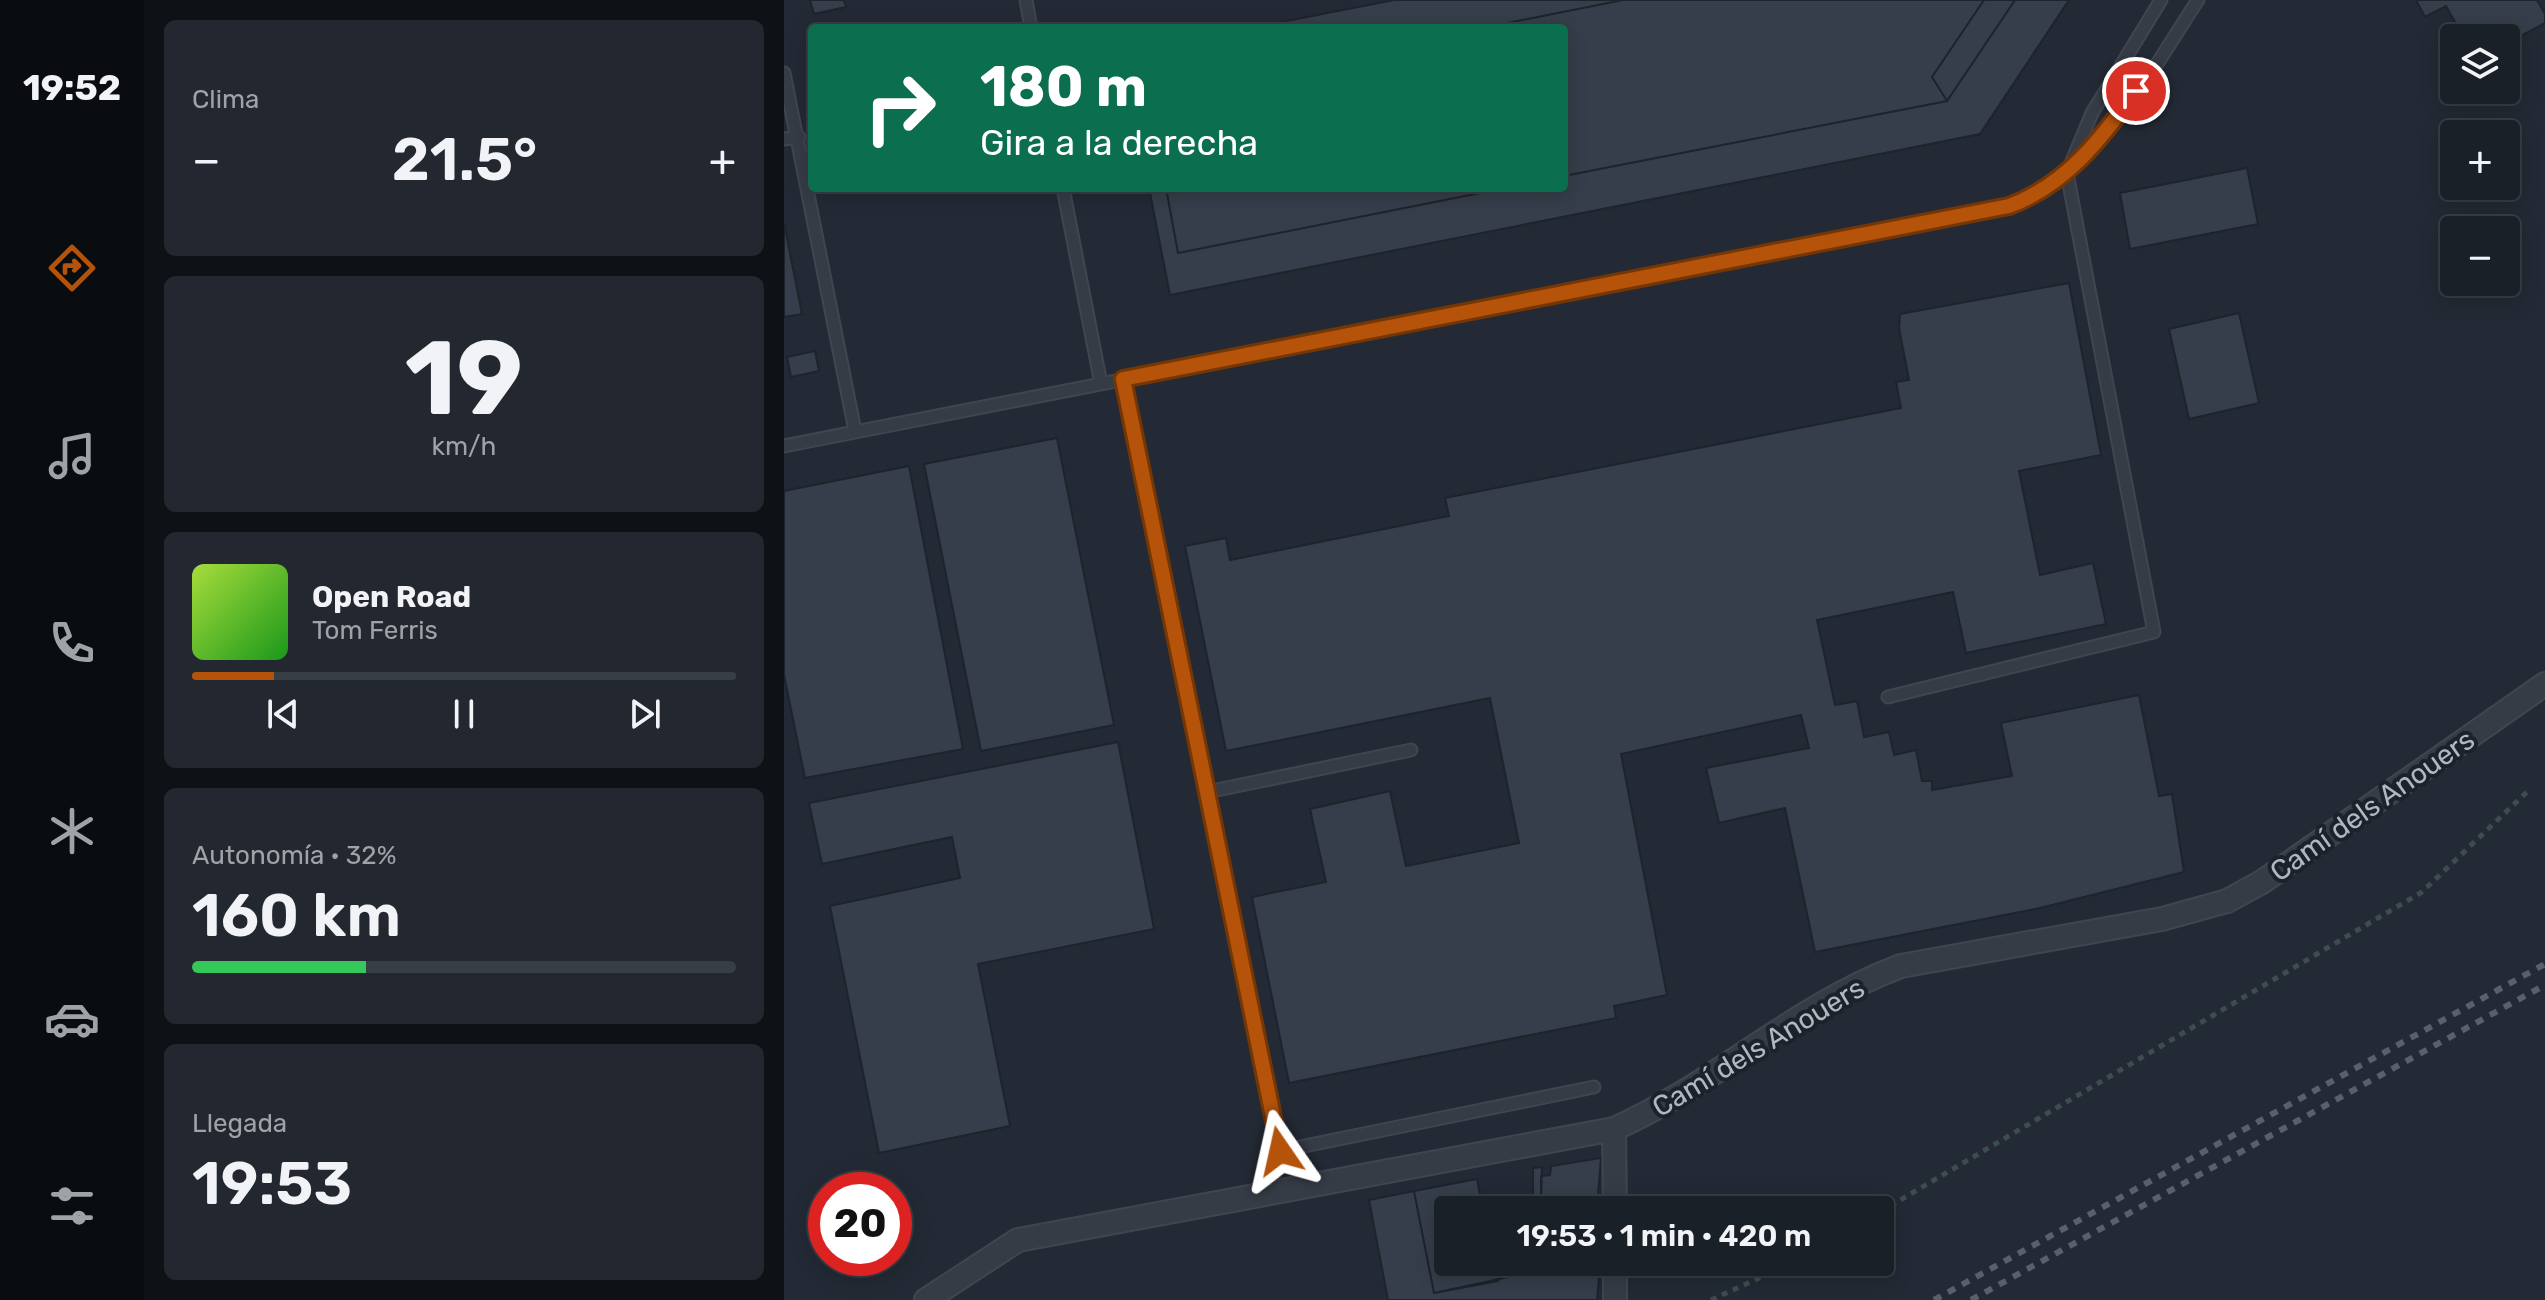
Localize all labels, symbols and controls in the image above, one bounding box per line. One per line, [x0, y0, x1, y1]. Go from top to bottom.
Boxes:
map controls [2440, 24, 2520, 296]
button: layers [2440, 24, 2520, 104]
text: 180 m [980, 54, 1147, 120]
icon: right [848, 56, 952, 160]
pin [2102, 57, 2170, 125]
text: 19:52 [23, 66, 121, 109]
icon: arrive [2114, 69, 2158, 113]
text: Clima [192, 84, 259, 115]
button: + [2440, 120, 2520, 200]
text: Gira a la derecha [980, 121, 1258, 164]
text: 21.5° [392, 124, 537, 195]
text: − [192, 134, 221, 186]
text: + [709, 134, 736, 186]
button: − [2440, 216, 2520, 296]
icon: directions [44, 240, 100, 296]
text: 19 [405, 317, 523, 440]
icon: music [44, 428, 100, 484]
text: km/h [432, 431, 496, 462]
text: Open Road [312, 579, 471, 615]
icon: phone [44, 615, 100, 671]
text: Tom Ferris [312, 615, 438, 646]
icon: previous [261, 692, 305, 736]
icon: pause [442, 692, 486, 736]
icon: next [623, 692, 667, 736]
street label: Camí dels Anouers [2264, 723, 2481, 888]
icon: climate [44, 803, 100, 859]
text: Autonomía · 32% [192, 840, 396, 871]
text: 160 km [192, 880, 401, 951]
street label: Camí dels Anouers [1646, 971, 1870, 1124]
icon: car [44, 991, 100, 1047]
text: Llegada [192, 1108, 287, 1139]
position arrow [1238, 1109, 1322, 1193]
text: 19:53 [192, 1148, 352, 1219]
speed limit sign: 20 [808, 1172, 912, 1276]
icon: filters [44, 1178, 100, 1234]
text: 19:53 · 1 min · 420 m [1517, 1218, 1811, 1254]

